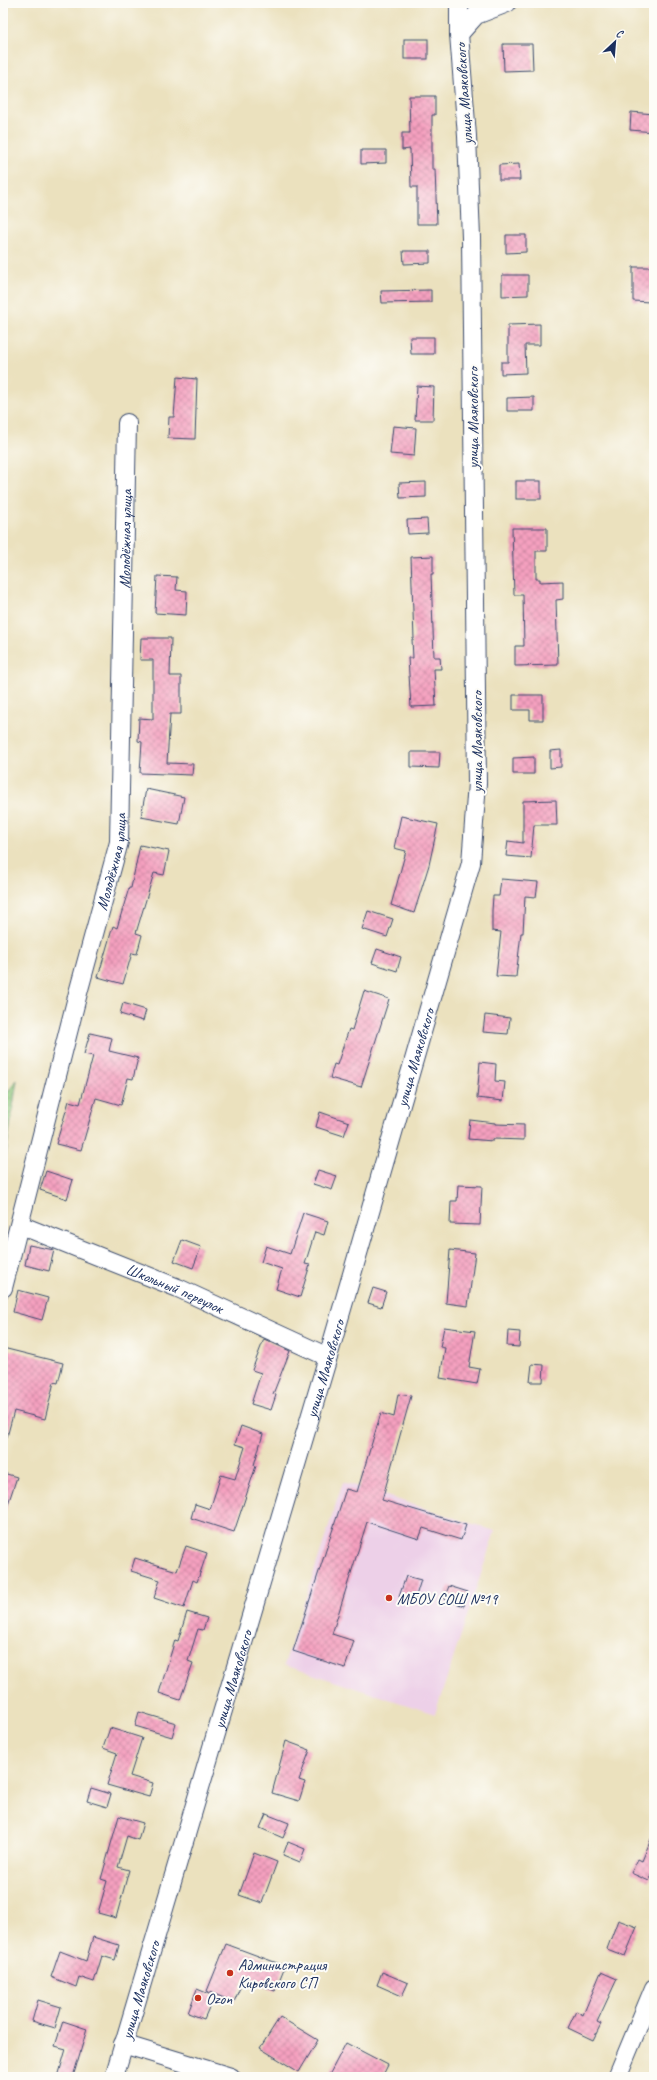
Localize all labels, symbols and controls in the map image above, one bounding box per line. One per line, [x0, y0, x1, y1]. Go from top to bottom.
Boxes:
north arrow [595, 22, 635, 62]
text: С [614, 26, 626, 41]
street label: улица Маяковского [450, 40, 478, 146]
street label: улица Маяковского [463, 365, 483, 470]
street label: Молодёжная улица [115, 488, 137, 589]
street label: улица Маяковского [467, 689, 487, 794]
street label: Молодёжная улица [92, 812, 131, 913]
street label: улица Маяковского [392, 1004, 440, 1110]
street label: Школьный переулок [123, 1259, 228, 1319]
street label: улица Маяковского [301, 1315, 350, 1421]
place label: МБОУ СОШ №19 [397, 1589, 499, 1609]
marker: МБОУ СОШ №19 [384, 1593, 394, 1603]
street label: улица Маяковского [209, 1626, 258, 1732]
street label: улица Маяковского [117, 1936, 166, 2043]
place label: Администрация Кировского СП [238, 1955, 327, 1993]
marker: Администрация Кировского СП [225, 1968, 235, 1978]
place label: Ozon [206, 1989, 233, 2009]
marker: Ozon [193, 1993, 203, 2003]

